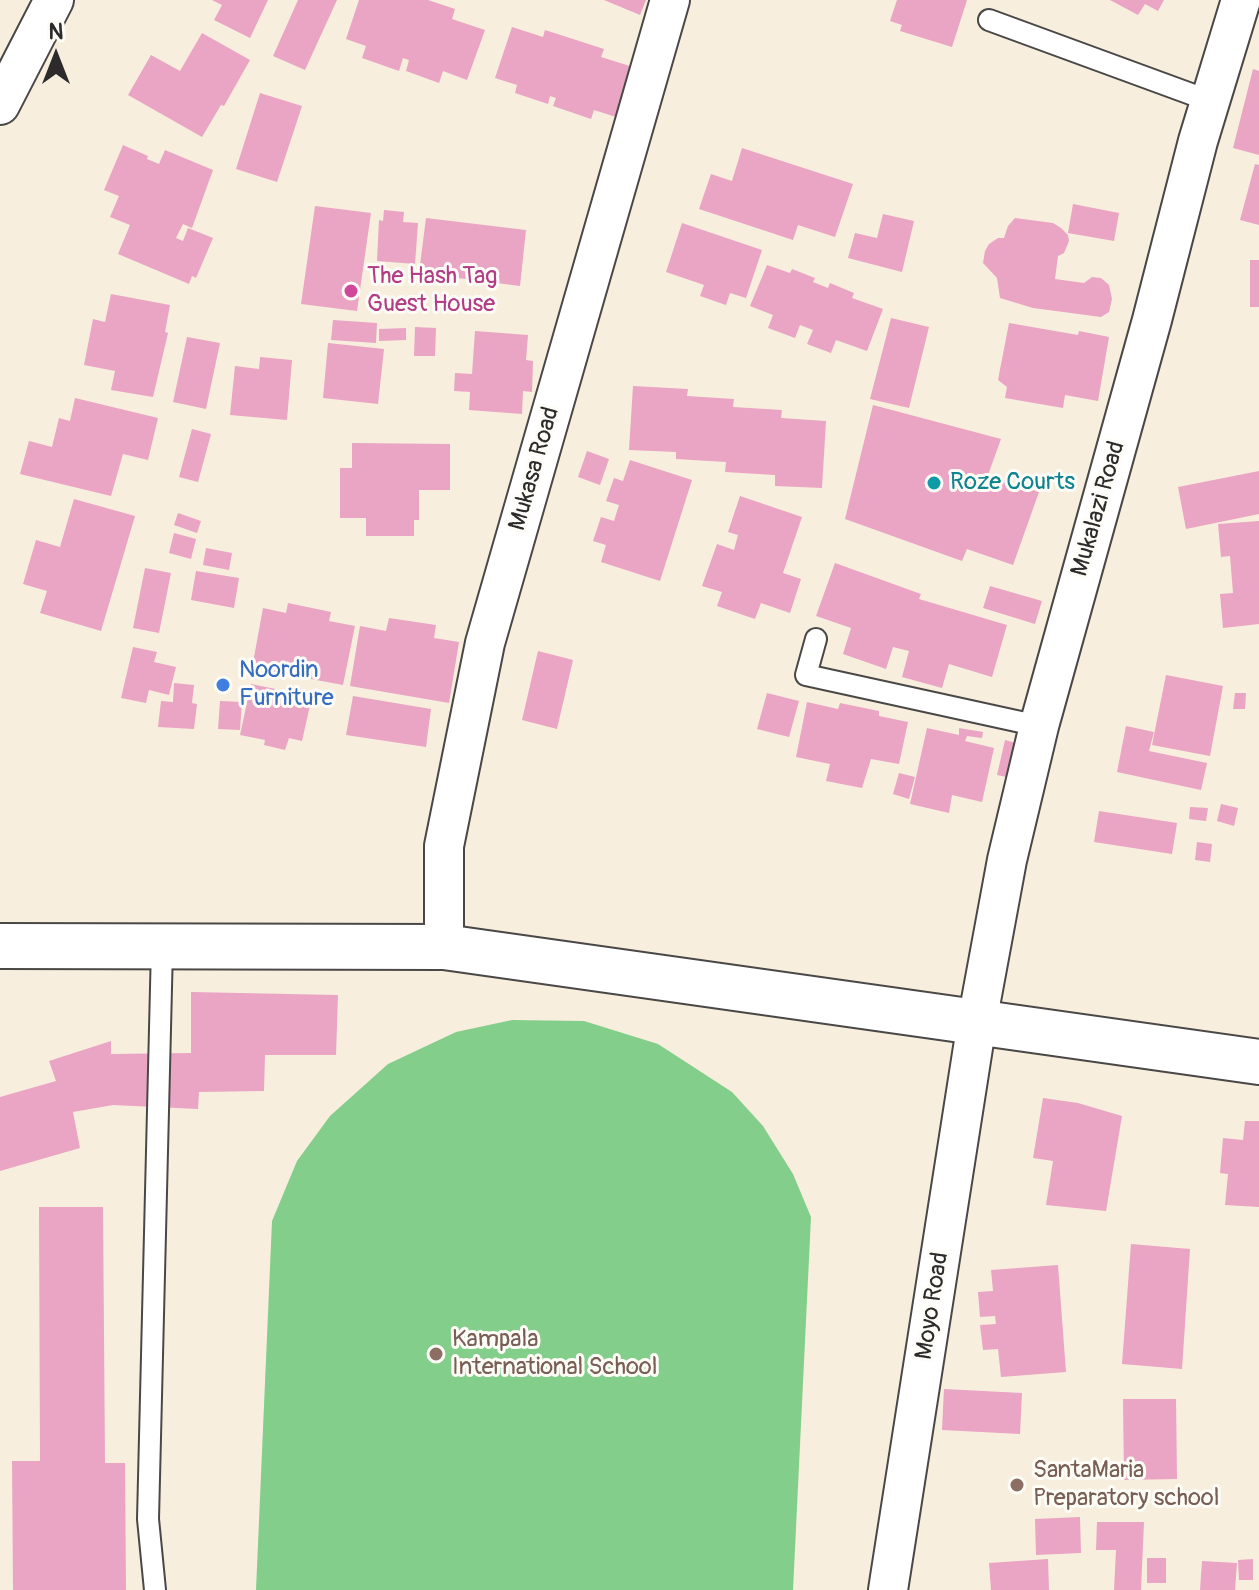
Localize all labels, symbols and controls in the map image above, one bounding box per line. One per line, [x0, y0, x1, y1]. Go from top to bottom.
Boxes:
north arrow [16, 16, 96, 96]
text: N [49, 18, 63, 46]
place label: The Hash Tag Guest House [367, 263, 497, 319]
marker: The Hash Tag Guest House [342, 282, 360, 300]
street label: Mukasa Road [504, 404, 566, 534]
street label: Mukalazi Road [1066, 438, 1132, 580]
place label: Roze Courts [950, 469, 1075, 497]
marker: Roze Courts [925, 474, 943, 492]
place label: Noordin Furniture [239, 657, 334, 713]
marker: Noordin Furniture [214, 676, 232, 694]
street label: Moyo Road [910, 1250, 956, 1362]
place label: Kampala International School [452, 1326, 657, 1382]
marker: Kampala International School [427, 1345, 445, 1363]
place label: SantaMaria Preparatory school [1033, 1457, 1219, 1513]
marker: SantaMaria Preparatory school [1008, 1476, 1026, 1494]

